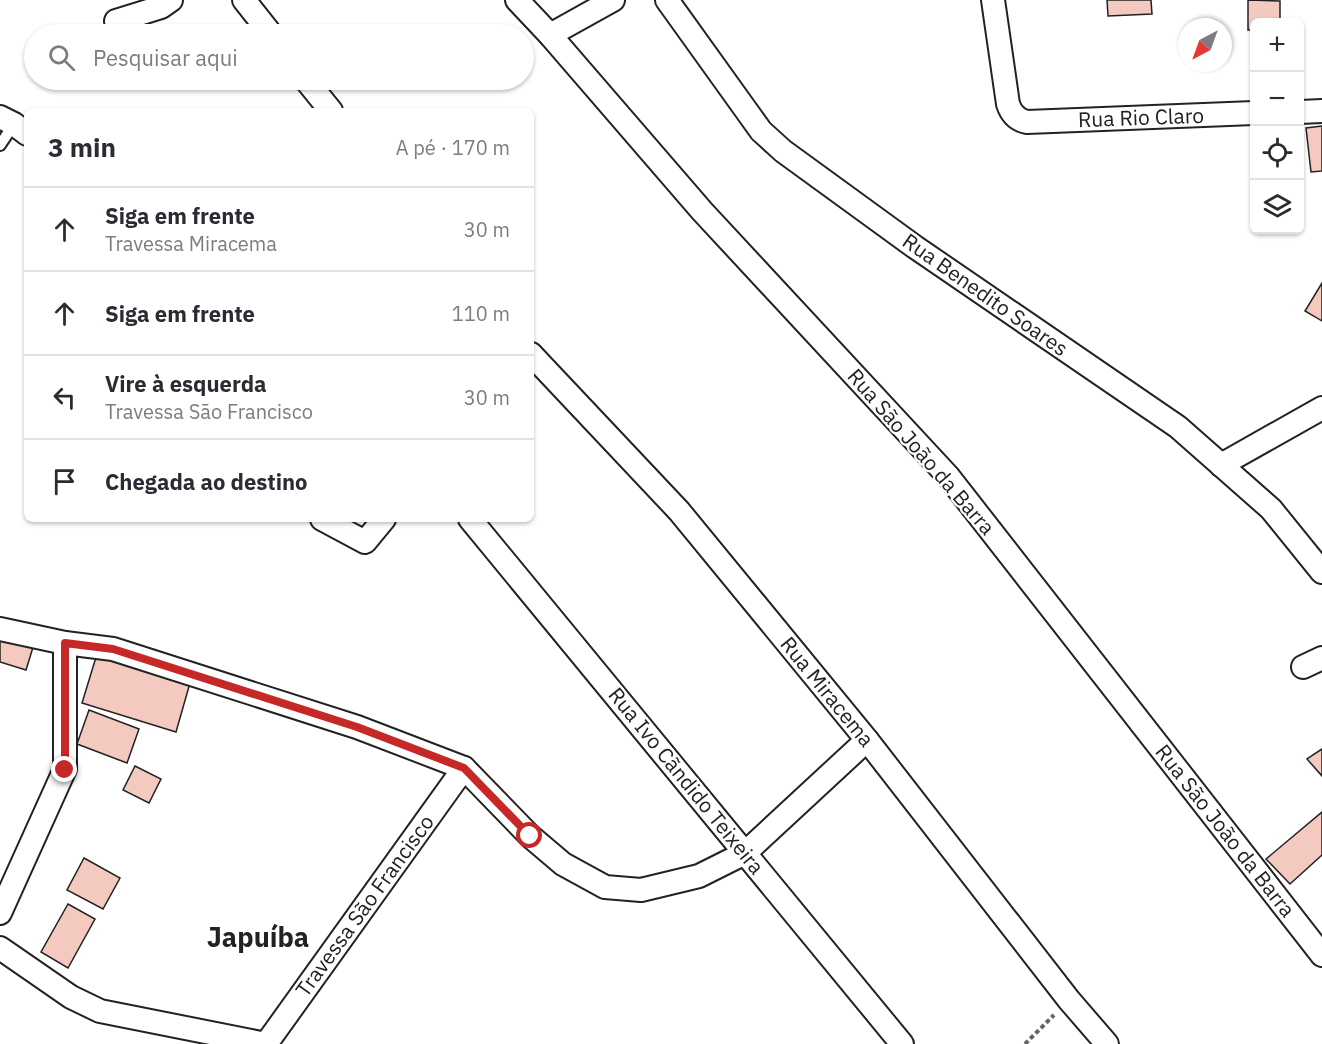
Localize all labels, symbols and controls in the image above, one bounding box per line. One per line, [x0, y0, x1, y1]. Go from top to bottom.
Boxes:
north arrow [1178, 18, 1232, 72]
map controls [1250, 18, 1304, 234]
button: + [1250, 18, 1304, 72]
search box [24, 24, 534, 90]
icon: search [45, 41, 78, 74]
text: Pesquisar aqui [93, 43, 238, 72]
button: − [1250, 72, 1304, 126]
street label: Rua Rio Claro [1077, 101, 1205, 133]
button: locate [1250, 126, 1304, 180]
text: 3 min [48, 130, 116, 164]
text: A pé · 170 m [396, 134, 510, 161]
button: layers [1250, 180, 1304, 234]
text: Siga em frente [105, 201, 255, 230]
icon: ahead [48, 213, 81, 246]
text: 30 m [464, 216, 510, 243]
street label: Rua Benedito Soares [897, 226, 1074, 362]
text: Travessa Miracema [105, 230, 277, 257]
icon: ahead [48, 297, 81, 330]
text: Siga em frente [105, 299, 255, 328]
text: 110 m [452, 300, 510, 327]
street label: Rua São João da Barra [842, 362, 1002, 540]
text: Vire à esquerda [105, 369, 267, 398]
icon: left [48, 381, 81, 414]
text: 30 m [464, 384, 510, 411]
text: Travessa São Francisco [105, 398, 313, 425]
icon: arrive [48, 465, 81, 498]
text: Chegada ao destino [105, 467, 308, 496]
street label: Rua Miracema [775, 630, 881, 752]
street label: Rua Ivo Cãndido Teixeira [603, 681, 771, 880]
street label: Rua São João da Barra [1150, 738, 1302, 922]
route end [51, 756, 77, 782]
street label: Travessa São Francisco [289, 809, 440, 1002]
route start [516, 822, 542, 848]
district label: Japuíba [207, 919, 309, 954]

